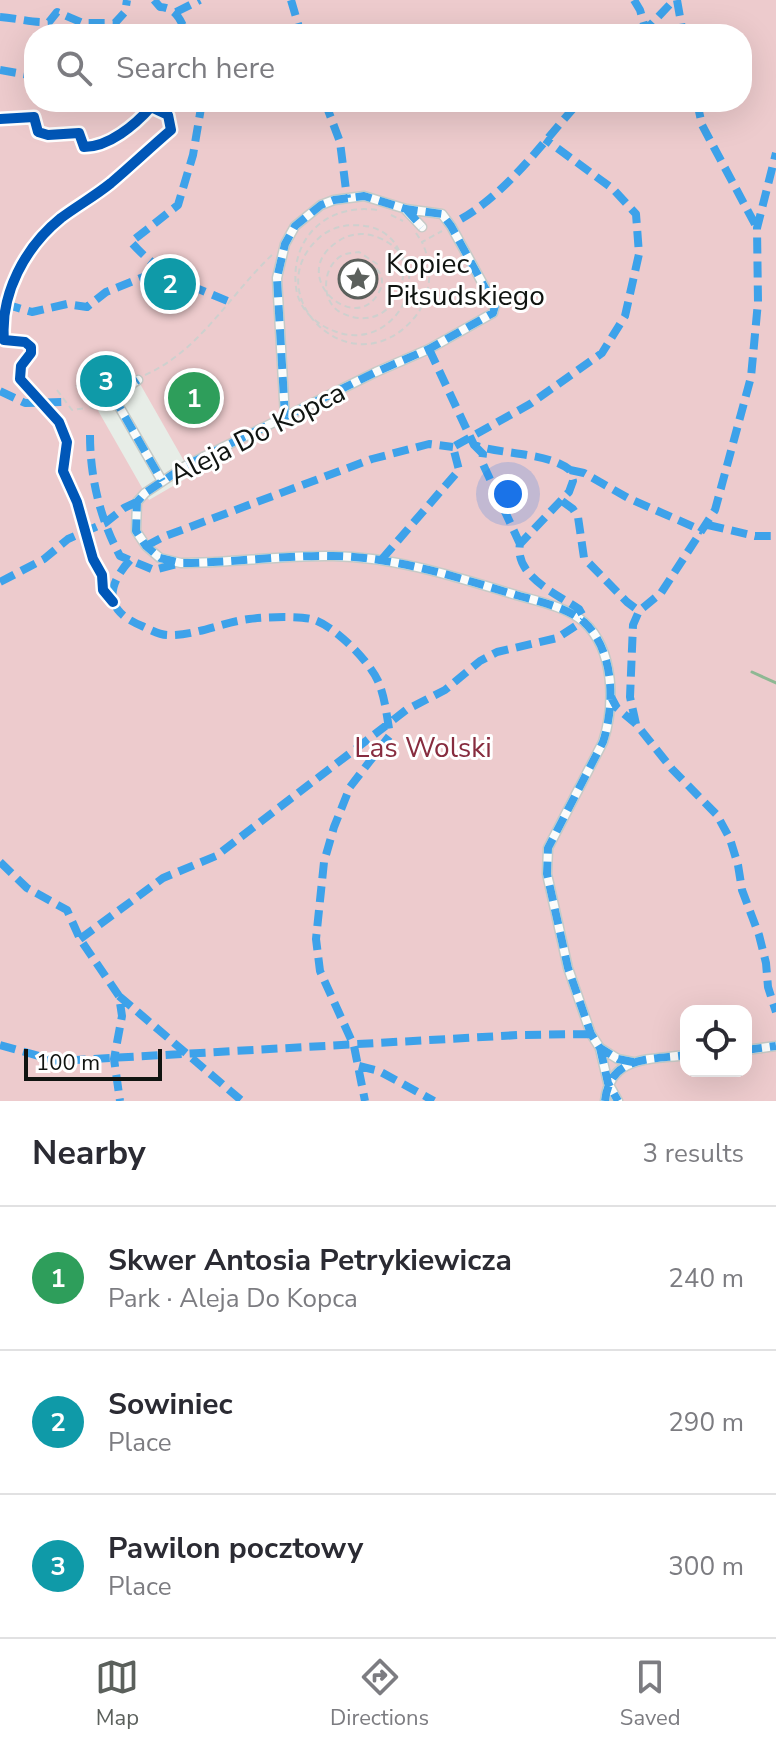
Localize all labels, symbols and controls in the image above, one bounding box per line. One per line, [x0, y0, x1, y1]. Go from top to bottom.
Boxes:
search box [24, 24, 752, 112]
icon: search [52, 46, 96, 90]
text: Search here [116, 48, 275, 89]
place label: Kopiec Piłsudskiego [386, 245, 545, 315]
pin: 2 [144, 254, 196, 314]
place icon: Kopiec Piłsudskiego [337, 258, 379, 300]
pin: 3 [80, 351, 132, 411]
pin: 1 [168, 368, 220, 428]
street label: Aleja Do Kopca [163, 373, 352, 494]
your location [488, 474, 528, 514]
park label: Las Wolski [354, 729, 492, 767]
map controls [680, 1005, 752, 1077]
button: locate [680, 1005, 752, 1077]
scale bar [24, 1045, 162, 1081]
text: 100 m [36, 1048, 100, 1078]
text: Nearby [32, 1130, 146, 1176]
text: 3 results [643, 1136, 744, 1171]
text: Skwer Antosia Petrykiewicza [108, 1240, 512, 1281]
text: 1 [50, 1261, 66, 1296]
text: 240 m [668, 1261, 744, 1296]
text: Park · Aleja Do Kopca [108, 1281, 358, 1316]
text: Sowiniec [108, 1384, 233, 1425]
text: 2 [50, 1405, 66, 1440]
text: 290 m [668, 1405, 744, 1440]
text: Place [108, 1425, 172, 1460]
text: Pawilon pocztowy [108, 1528, 363, 1569]
text: 3 [50, 1549, 66, 1584]
text: 300 m [668, 1549, 744, 1584]
text: Place [108, 1569, 172, 1604]
tab: Map [95, 1655, 139, 1733]
tab: Directions [330, 1655, 429, 1733]
tab: Saved [620, 1655, 681, 1733]

